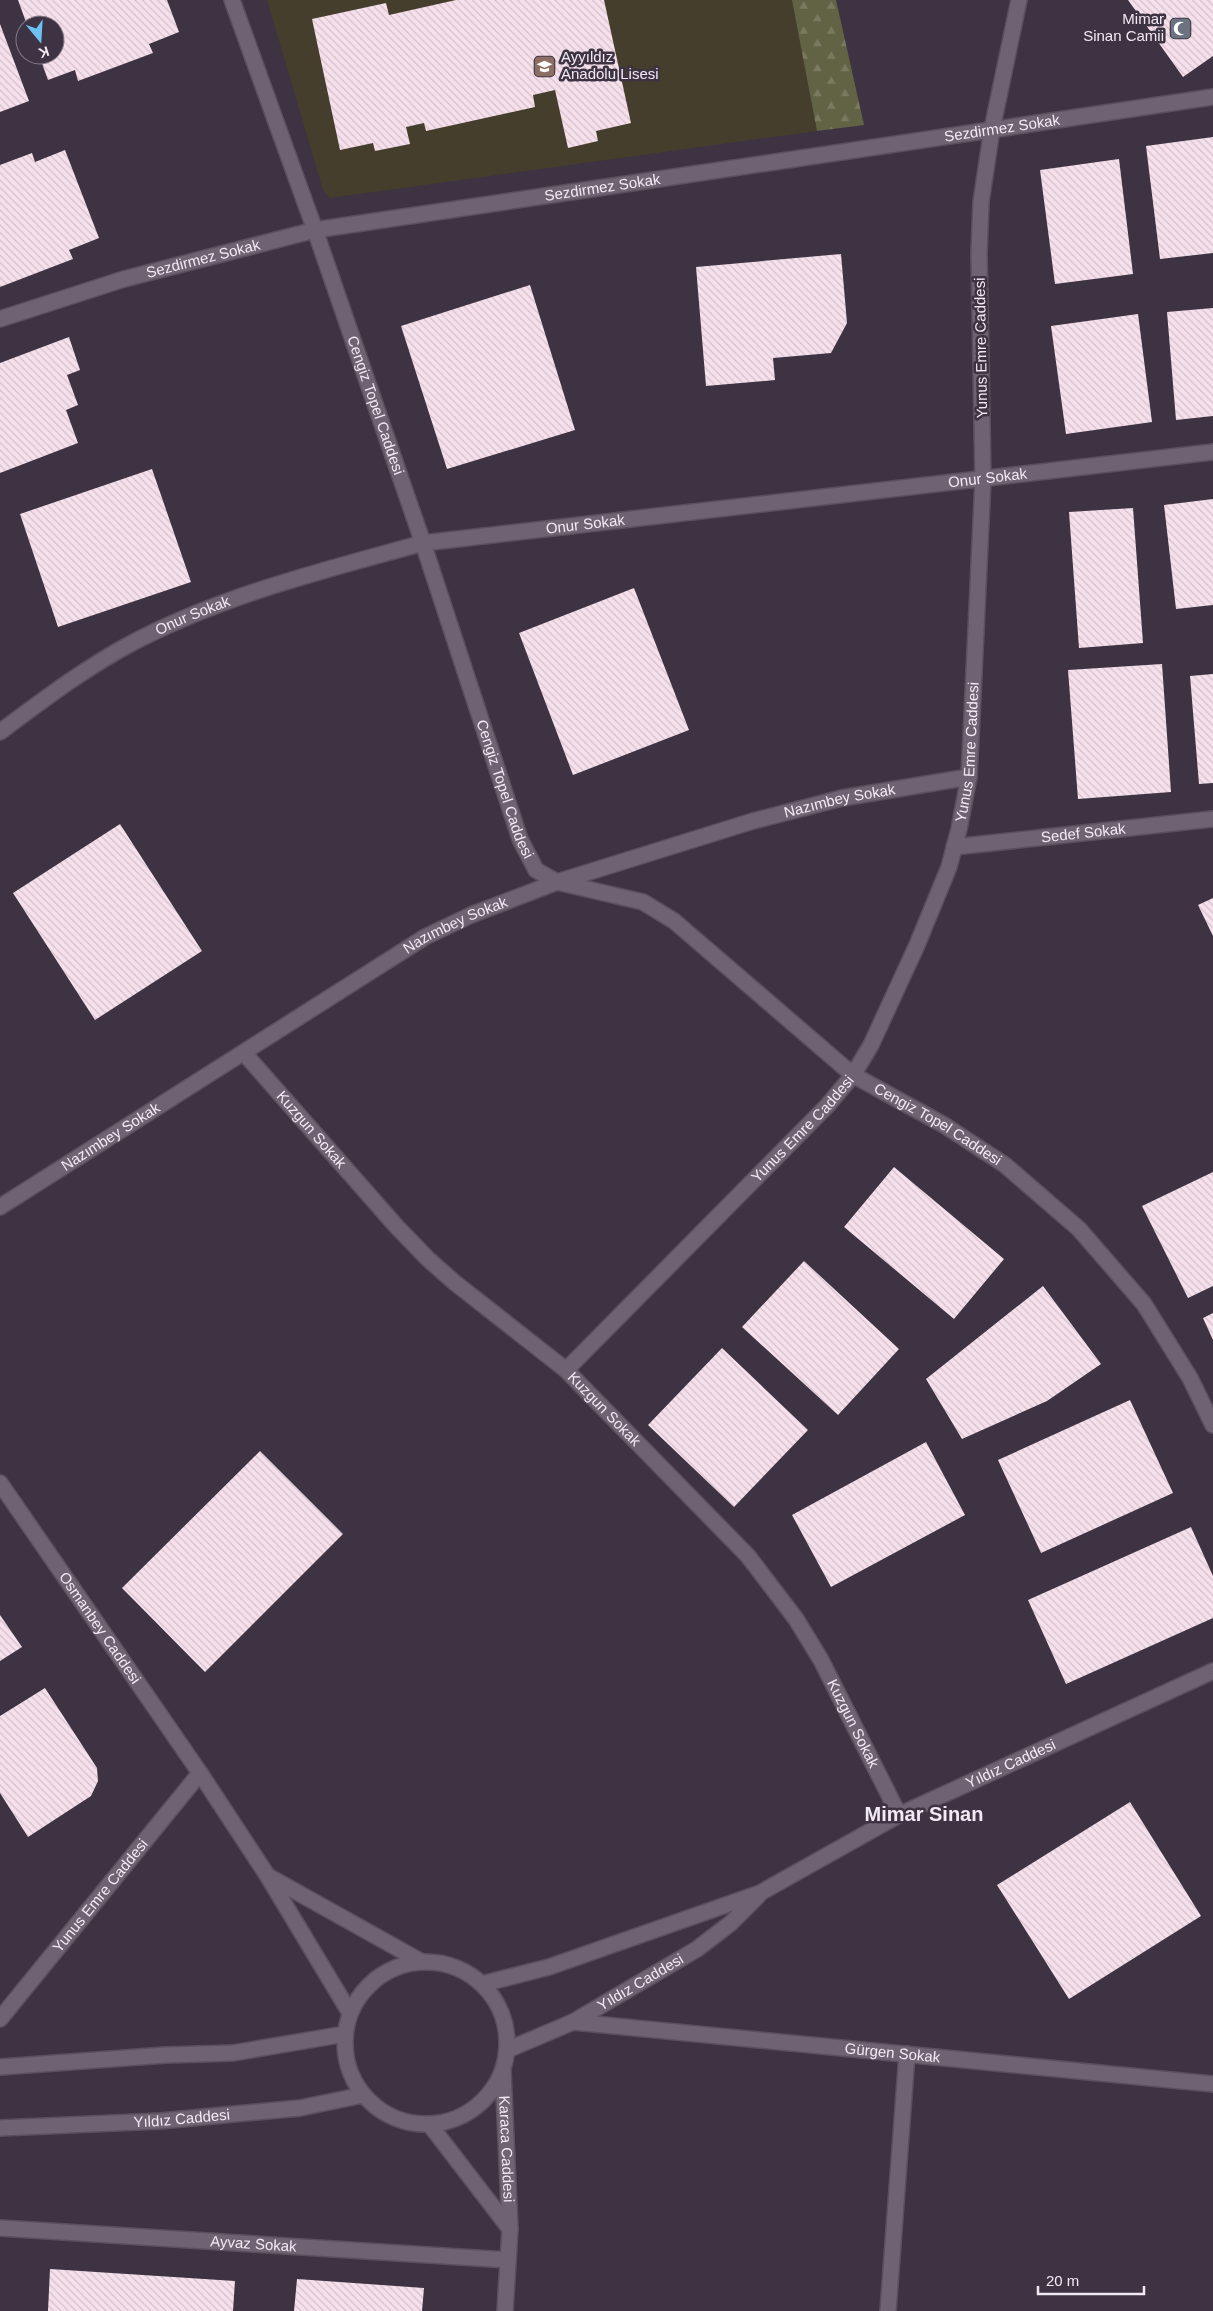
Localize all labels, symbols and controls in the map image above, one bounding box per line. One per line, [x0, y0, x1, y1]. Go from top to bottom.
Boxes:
place label: Mimar Sinan Camii [1083, 10, 1164, 44]
north arrow [15, 15, 65, 65]
mosque icon: Mimar Sinan Camii [1168, 16, 1192, 40]
text: K [37, 43, 51, 62]
place label: Ayyıldız Anadolu Lisesi [561, 48, 659, 82]
school or university icon: Ayyıldız Anadolu Lisesi [533, 54, 557, 78]
street label: Sezdirmez Sokak [943, 111, 1061, 145]
street label: Sezdirmez Sokak [543, 170, 662, 204]
street label: Sezdirmez Sokak [144, 235, 262, 281]
street label: Yunus Emre Caddesi [971, 277, 990, 419]
street label: Cengiz Topel Caddesi [344, 334, 408, 477]
street label: Onur Sokak [947, 464, 1028, 490]
street label: Onur Sokak [545, 511, 626, 537]
street label: Onur Sokak [152, 592, 233, 638]
street label: Yunus Emre Caddesi [952, 682, 982, 823]
street label: Cengiz Topel Caddesi [473, 717, 538, 861]
street label: Nazımbey Sokak [782, 780, 897, 821]
street label: Sedef Sokak [1040, 819, 1127, 846]
street label: Nazımbey Sokak [400, 893, 510, 957]
street label: Yunus Emre Caddesi [748, 1072, 857, 1185]
street label: Cengiz Topel Caddesi [871, 1079, 1005, 1168]
street label: Kuzgun Sokak [273, 1087, 350, 1172]
street label: Nazımbey Sokak [58, 1098, 163, 1174]
street label: Kuzgun Sokak [565, 1368, 645, 1450]
street label: Osmanbey Caddesi [56, 1569, 145, 1687]
street label: Kuzgun Sokak [824, 1676, 883, 1771]
street label: Yıldız Caddesi [963, 1735, 1058, 1791]
district label: Mimar Sinan [865, 1803, 983, 1825]
street label: Yunus Emre Caddesi [49, 1835, 151, 1955]
street label: Yıldız Caddesi [594, 1950, 686, 2014]
street label: Gürgen Sokak [844, 2039, 942, 2066]
street label: Karaca Caddesi [496, 2095, 518, 2203]
street label: Yıldız Caddesi [133, 2106, 231, 2130]
street label: Ayvaz Sokak [210, 2232, 298, 2255]
scale bar [1038, 2264, 1144, 2296]
text: 20 m [1046, 2272, 1079, 2289]

